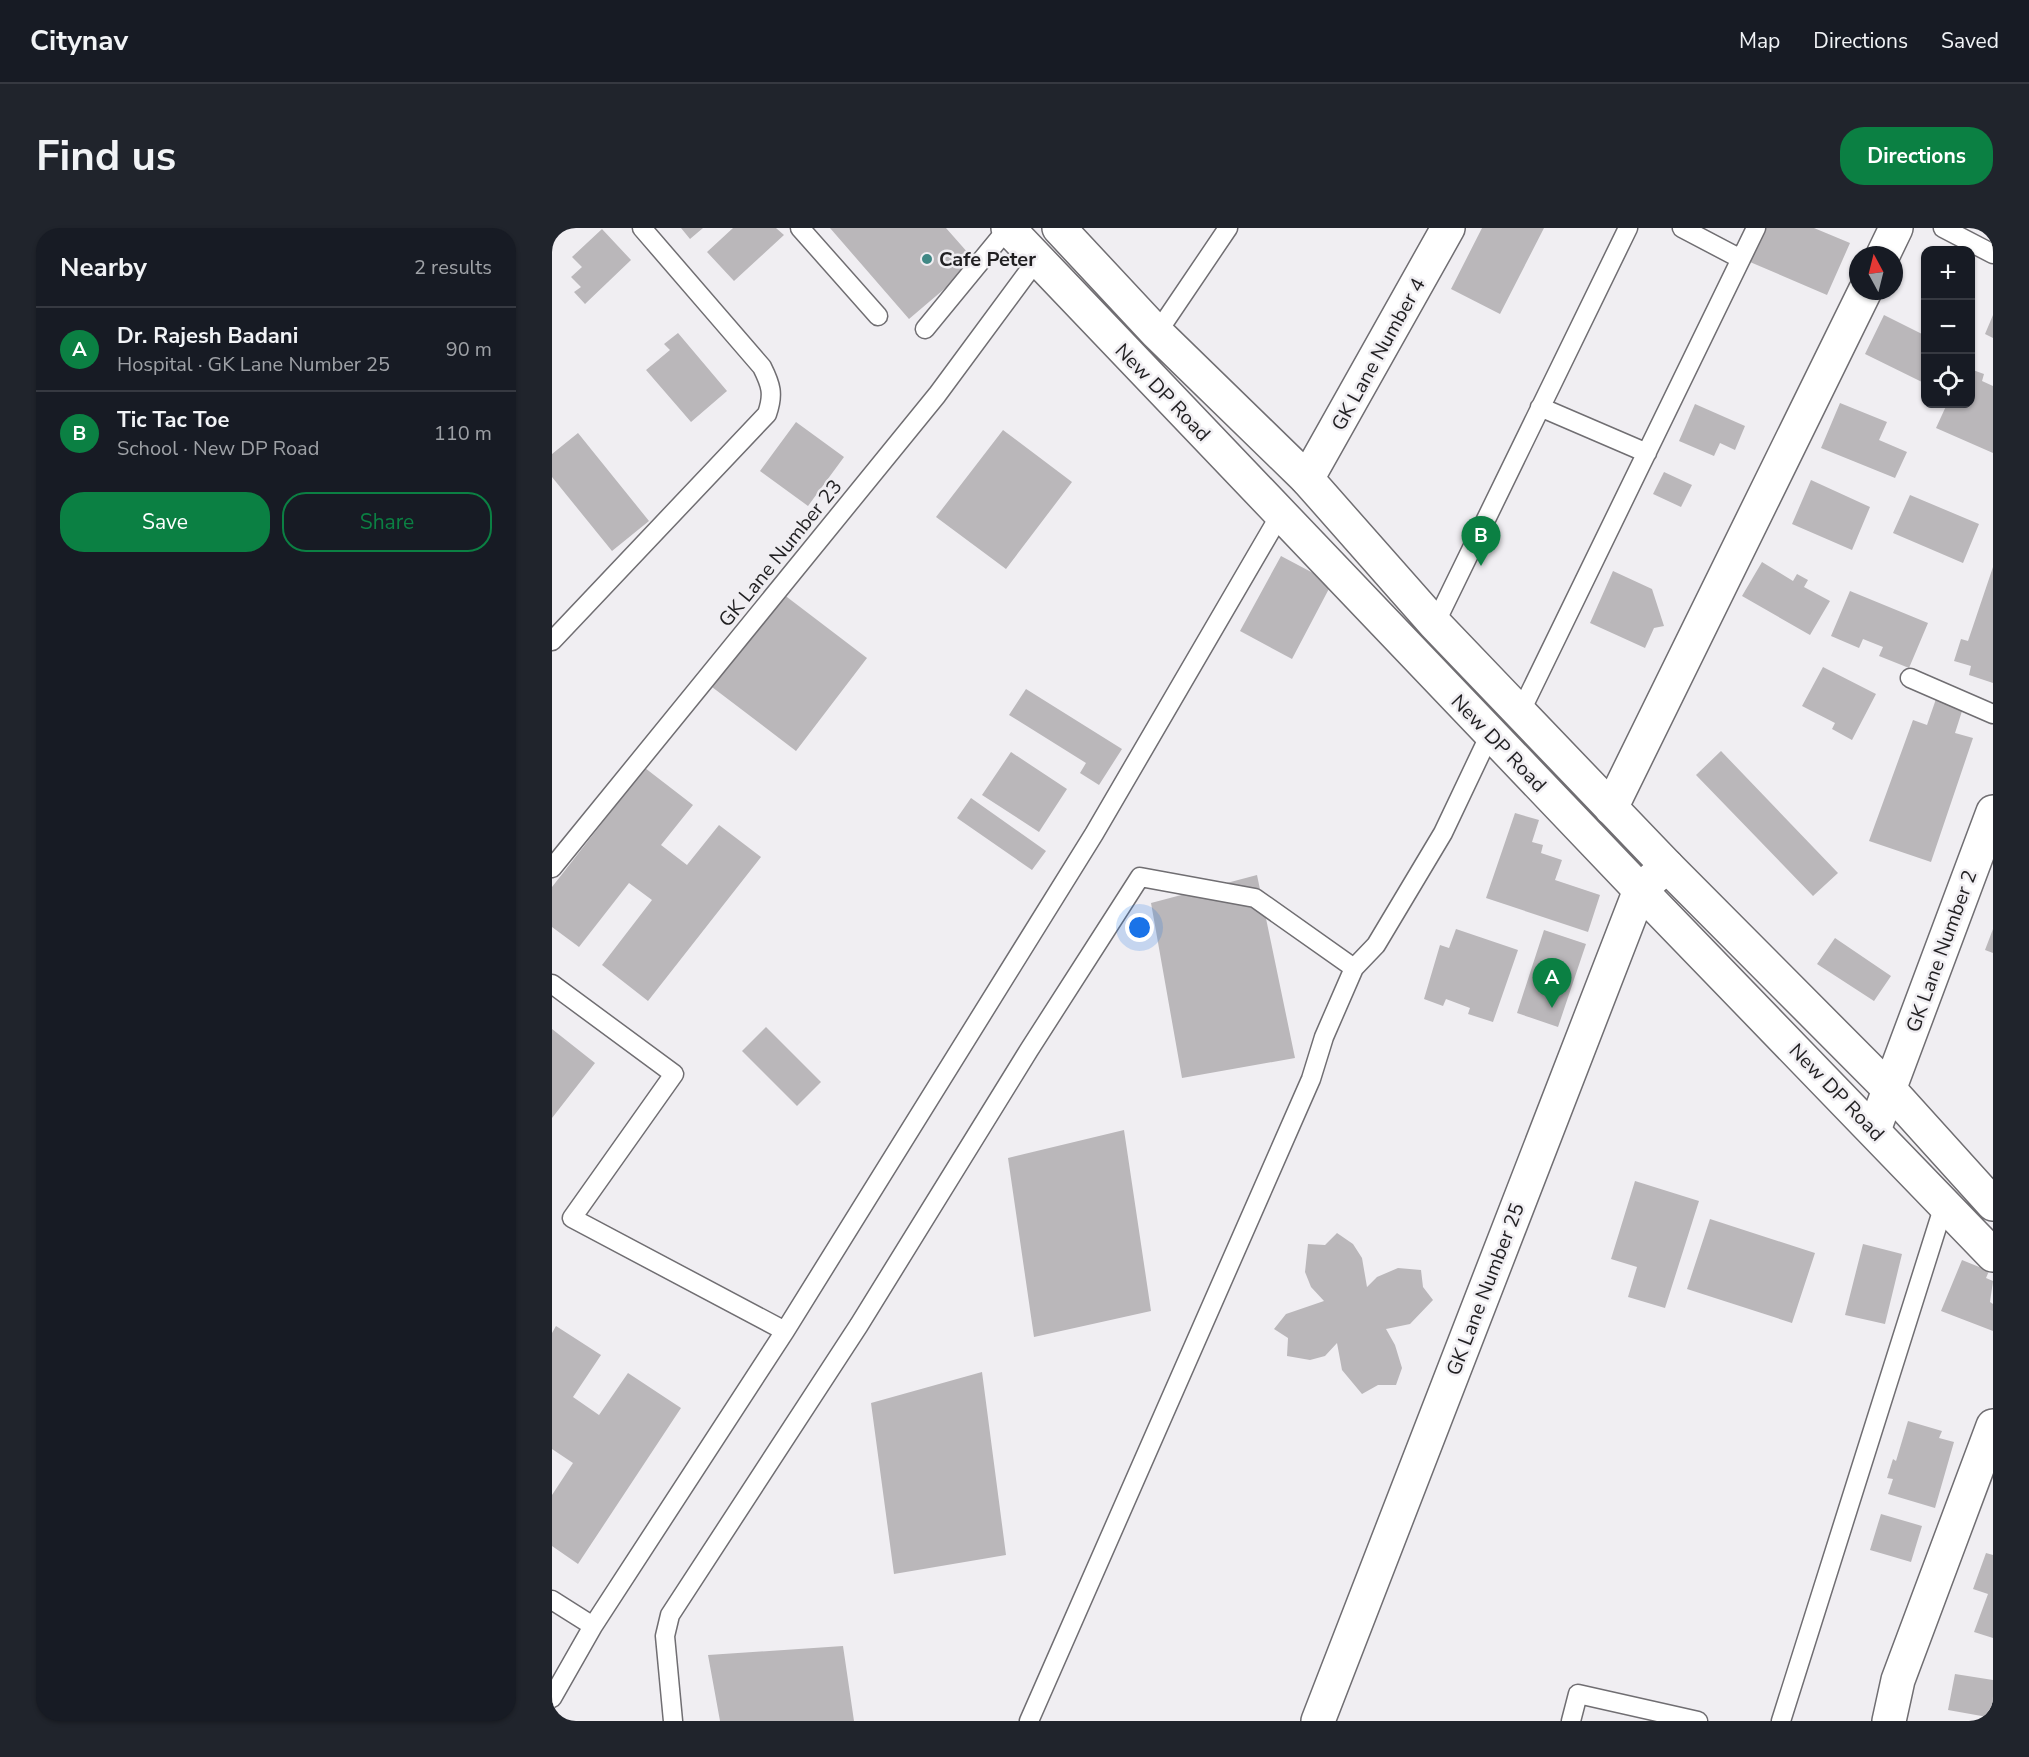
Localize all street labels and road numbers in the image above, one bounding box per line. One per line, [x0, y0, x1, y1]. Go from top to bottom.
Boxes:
street label: GK Lane Number 4 [1325, 273, 1432, 435]
street label: New DP Road [1109, 337, 1216, 447]
street label: GK Lane Number 23 [712, 474, 848, 633]
street label: New DP Road [1445, 688, 1552, 798]
street label: GK Lane Number 2 [1900, 866, 1983, 1036]
street label: New DP Road [1783, 1037, 1890, 1147]
street label: GK Lane Number 25 [1440, 1199, 1531, 1379]

